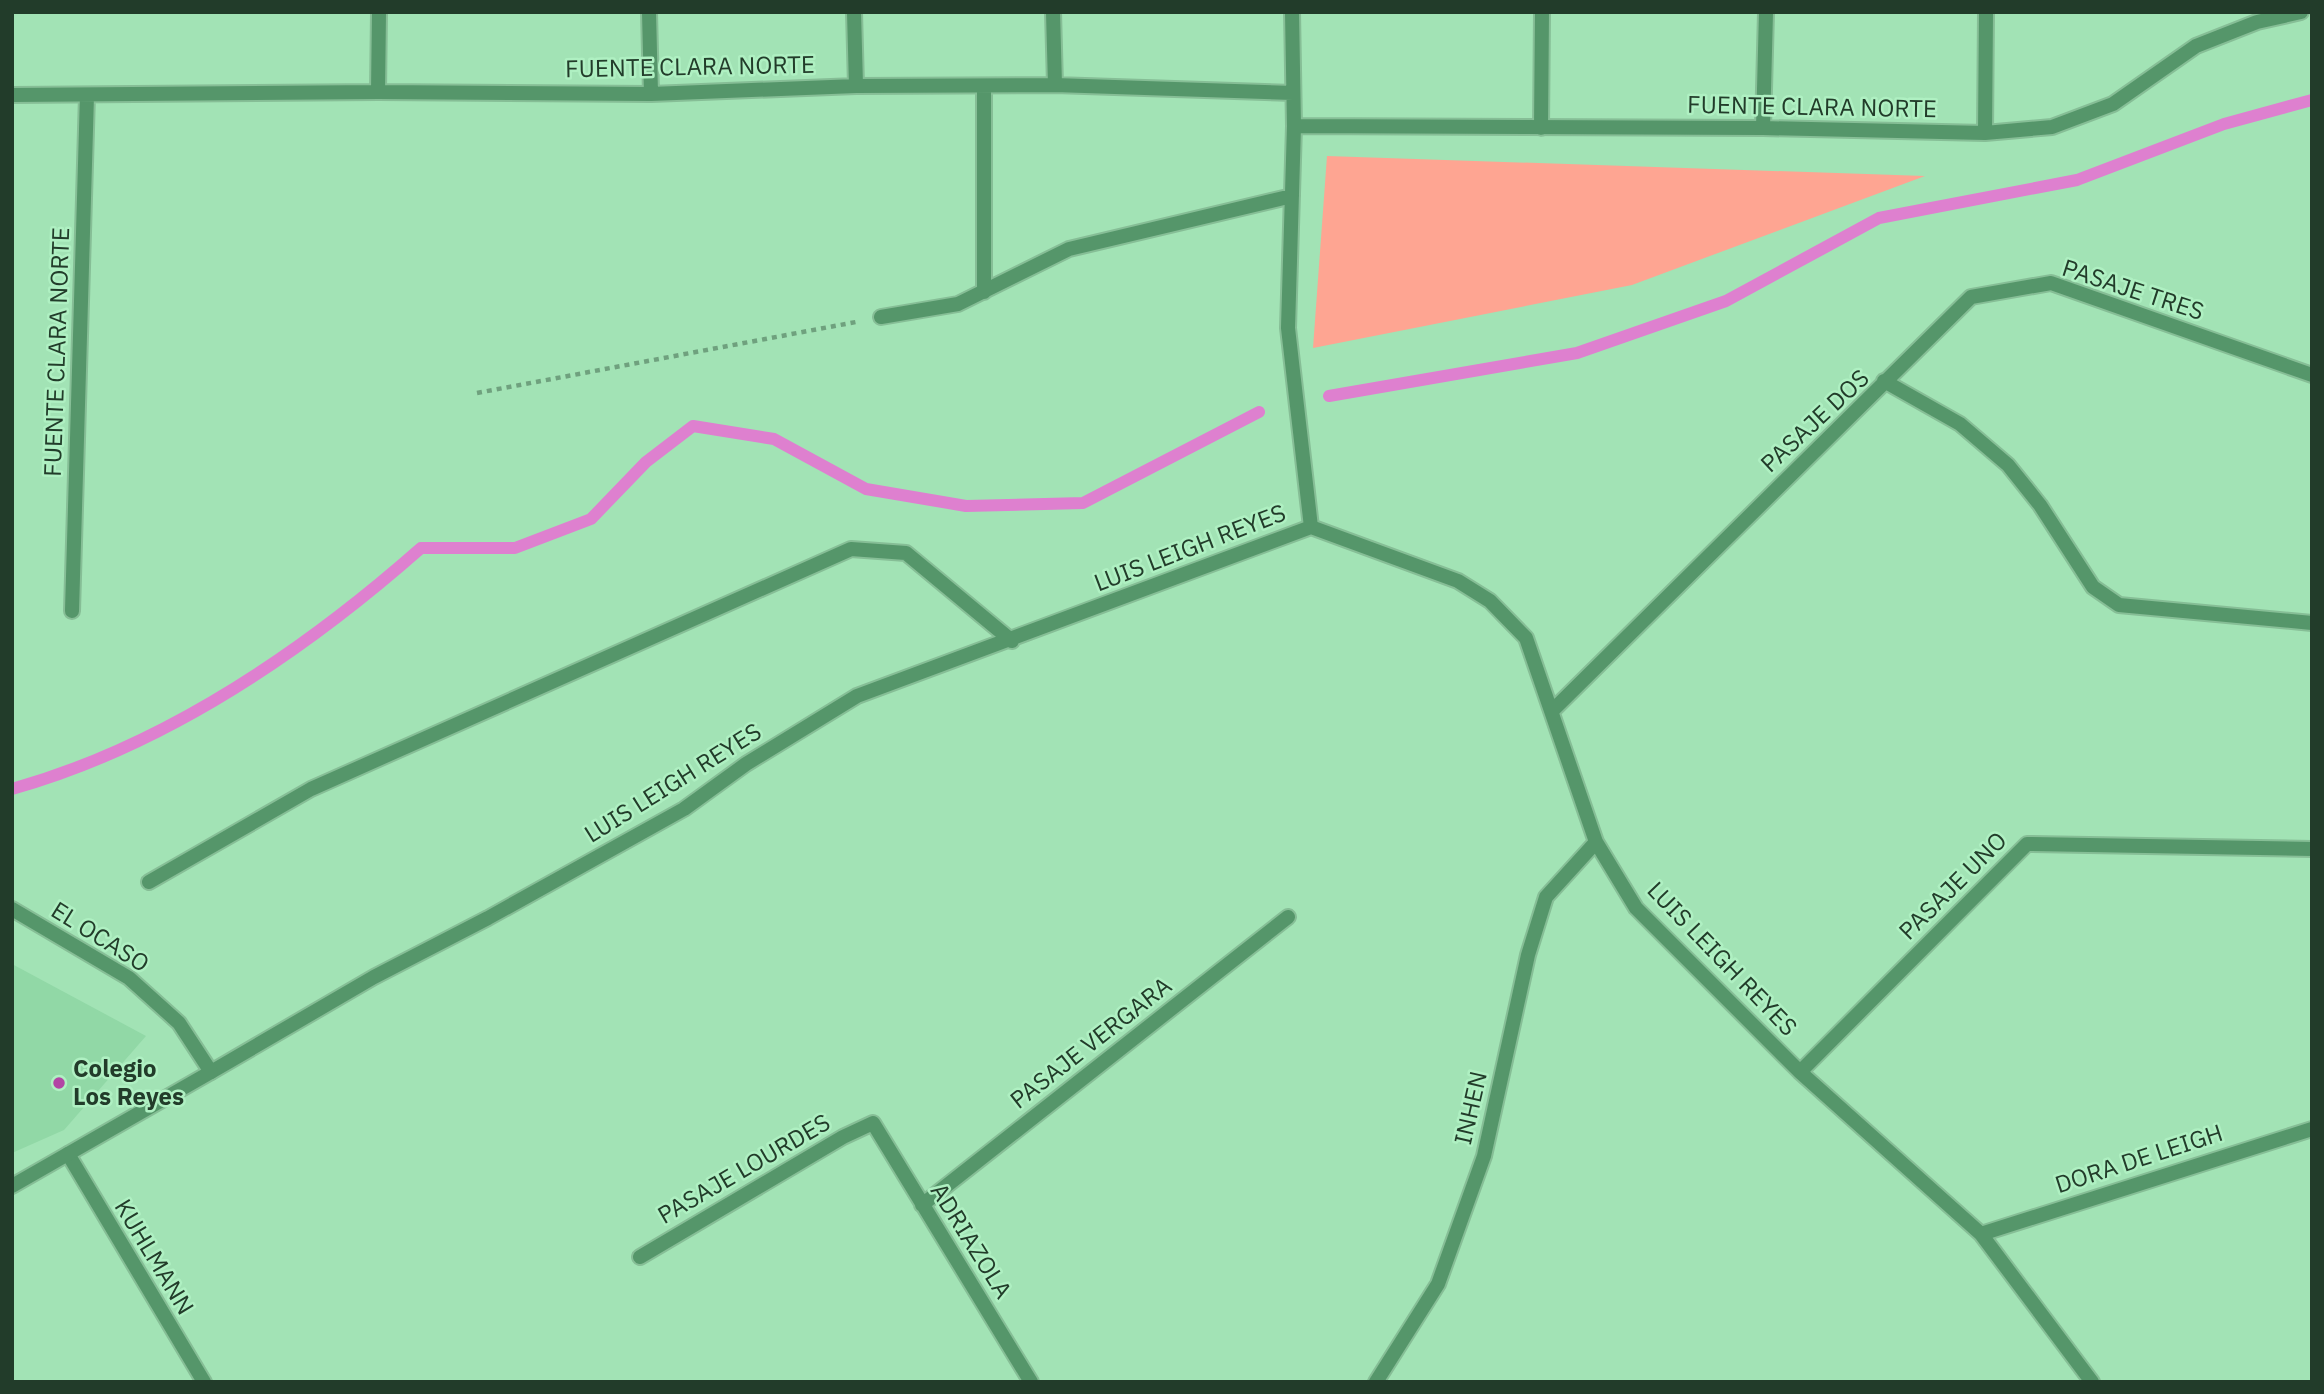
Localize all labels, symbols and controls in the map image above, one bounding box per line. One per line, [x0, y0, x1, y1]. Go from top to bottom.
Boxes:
street label: FUENTE CLARA NORTE [565, 48, 815, 84]
street label: FUENTE CLARA NORTE [1687, 88, 1937, 124]
street label: FUENTE CLARA NORTE [36, 227, 76, 477]
street label: PASAJE TRES [2058, 251, 2208, 327]
street label: PASAJE DOS [1753, 362, 1875, 479]
street label: LUIS LEIGH REYES [1089, 496, 1290, 598]
street label: LUIS LEIGH REYES [578, 715, 767, 849]
street label: PASAJE UNO [1891, 824, 2013, 946]
street label: LUIS LEIGH REYES [1641, 874, 1805, 1042]
street label: EL OCASO [45, 893, 156, 979]
street label: PASAJE VERGARA [1003, 969, 1178, 1115]
place label: Colegio Los Reyes [73, 1052, 184, 1112]
street label: INHEN [1446, 1068, 1494, 1148]
marker: Colegio Los Reyes [51, 1075, 67, 1091]
street label: PASAJE LOURDES [651, 1106, 836, 1231]
street label: DORA DE LEIGH [2051, 1116, 2227, 1200]
street label: ADRIAZOLA [924, 1177, 1020, 1304]
street label: KUHLMANN [108, 1193, 202, 1320]

